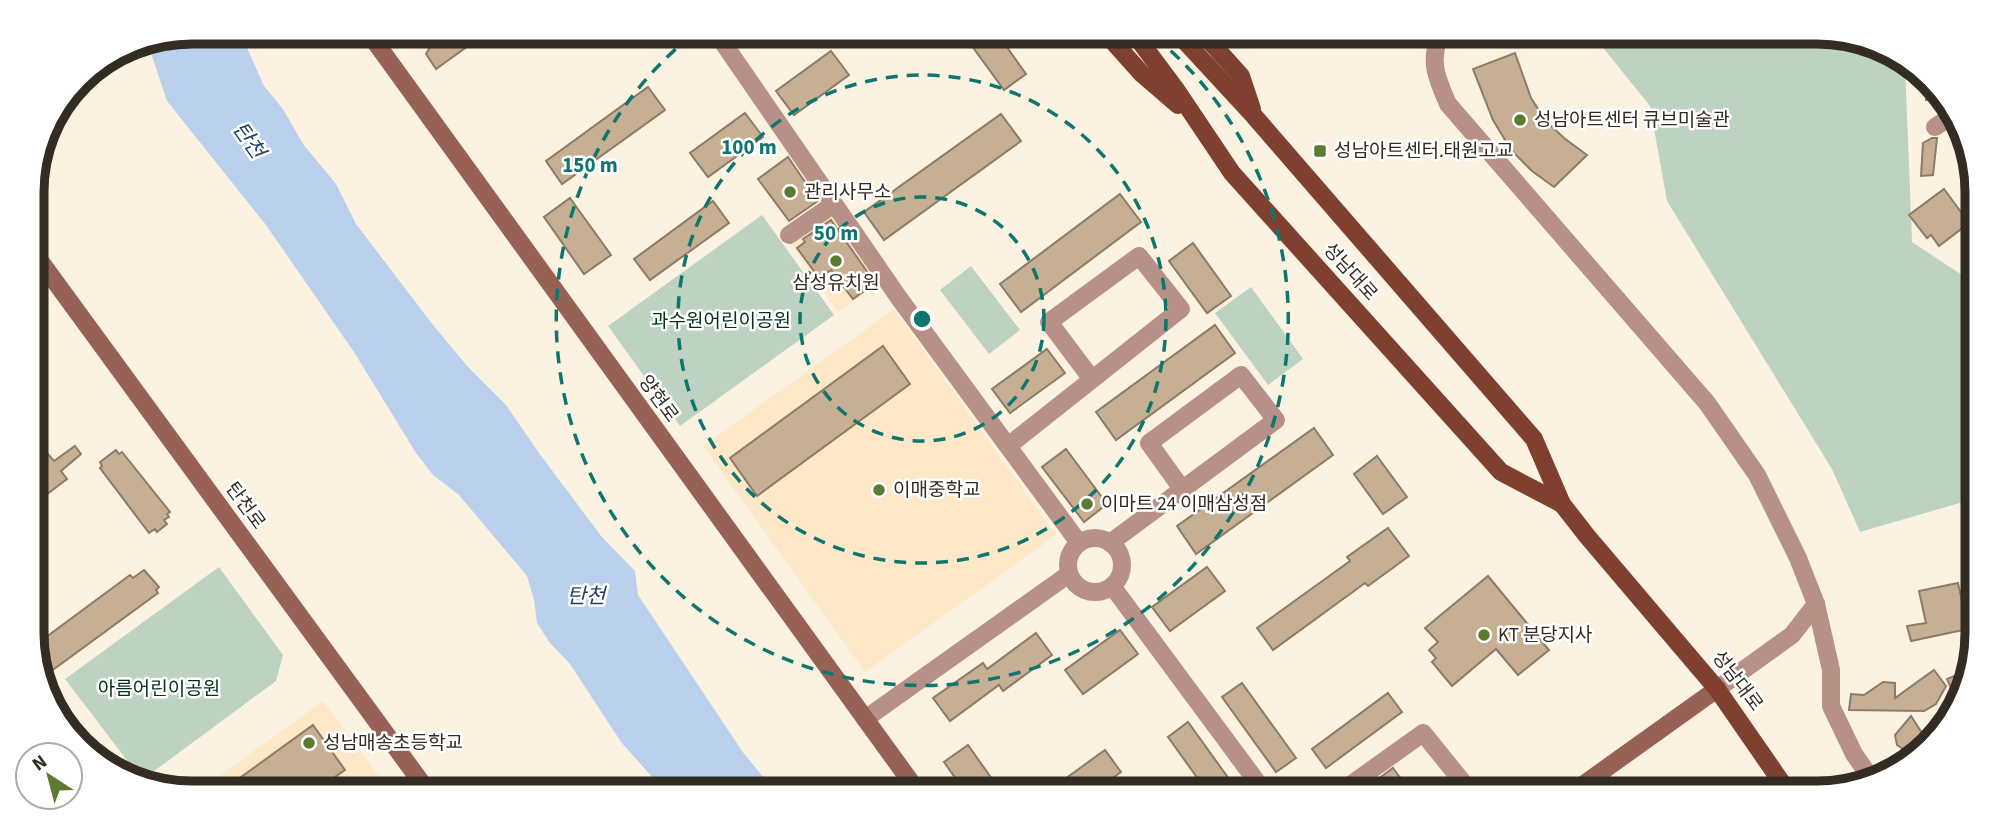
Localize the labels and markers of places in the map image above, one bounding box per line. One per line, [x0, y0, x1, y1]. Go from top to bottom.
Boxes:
place label: 성남아트센터 큐브미술관 [1534, 107, 1730, 134]
marker: 성남아트센터 큐브미술관 [1512, 112, 1528, 128]
place label: 성남아트센터.태원고교 [1334, 138, 1514, 165]
marker: 성남아트센터.태원고교 [1312, 143, 1328, 159]
place label: 관리사무소 [804, 179, 891, 206]
marker: 관리사무소 [782, 184, 798, 200]
marker: 삼성유치원 [828, 253, 844, 269]
place label: 삼성유치원 [792, 270, 880, 297]
centre of rings [910, 307, 934, 331]
place label: 이매중학교 [893, 477, 980, 504]
marker: 이매중학교 [871, 482, 887, 498]
place label: 이마트 24 이매삼성점 [1101, 491, 1267, 518]
marker: 이마트 24 이매삼성점 [1079, 496, 1095, 512]
place label: KT 분당지사 [1498, 622, 1593, 649]
marker: KT 분당지사 [1476, 627, 1492, 643]
place label: 성남매송초등학교 [323, 730, 463, 757]
marker: 성남매송초등학교 [301, 735, 317, 751]

